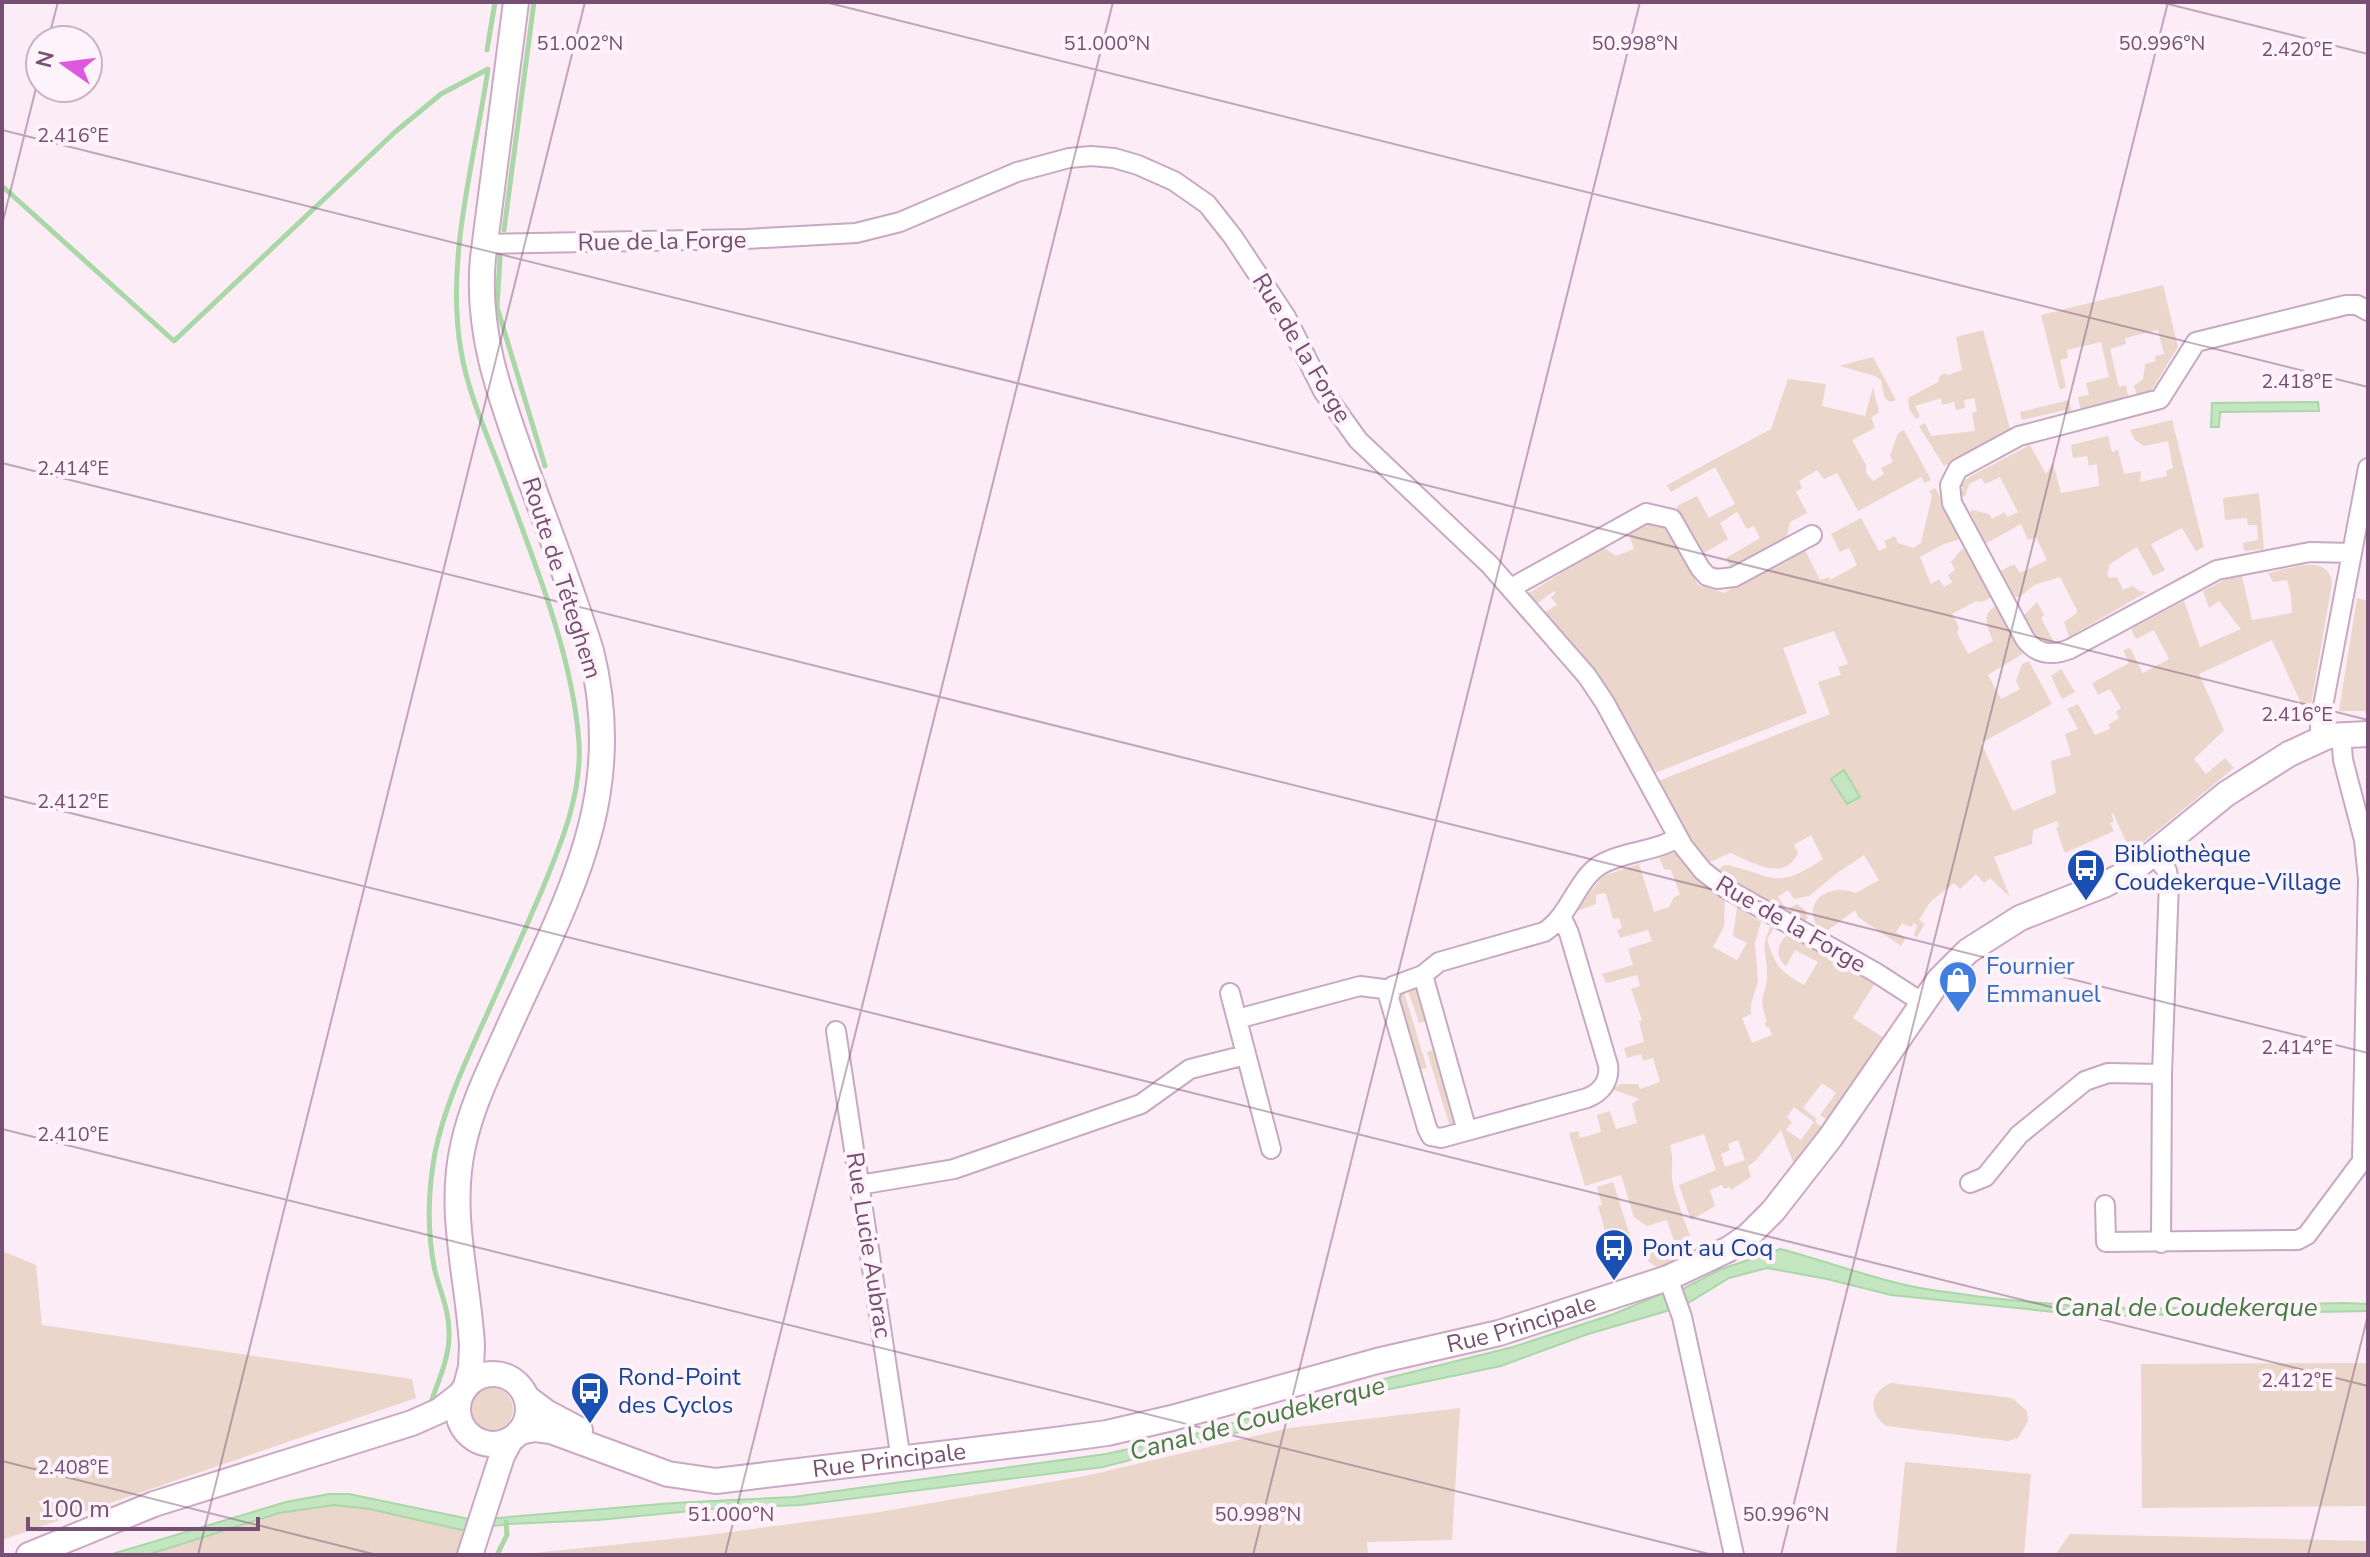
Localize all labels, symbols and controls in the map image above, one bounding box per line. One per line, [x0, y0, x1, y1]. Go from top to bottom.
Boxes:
north arrow [24, 24, 104, 104]
text: 51.002°N [537, 30, 623, 57]
text: 51.000°N [1064, 30, 1150, 57]
text: 50.998°N [1592, 30, 1678, 57]
text: 50.996°N [2119, 30, 2205, 57]
text: 2.420°E [2261, 36, 2333, 63]
text: N [29, 48, 62, 71]
text: 2.416°E [37, 122, 109, 149]
street label: Rue de la Forge [577, 224, 747, 258]
street label: Rue de la Forge [1245, 267, 1359, 429]
text: 2.418°E [2261, 368, 2333, 395]
text: 2.414°E [37, 455, 109, 482]
street label: Route de Téteghem [514, 473, 610, 683]
text: 2.416°E [2261, 701, 2333, 728]
text: 2.412°E [37, 788, 109, 815]
place label: Bibliothèque Coudekerque-Village [2114, 838, 2341, 898]
bus stop icon: Bibliothèque Coudekerque-Village [2065, 847, 2107, 902]
street label: Rue de la Forge [1710, 868, 1872, 980]
place label: Fournier Emmanuel [1986, 950, 2101, 1010]
shop icon: Fournier Emmanuel [1937, 959, 1979, 1014]
text: 2.414°E [2261, 1034, 2333, 1061]
text: 2.410°E [37, 1121, 109, 1148]
street label: Rue Lucie Aubrac [839, 1150, 899, 1340]
bus stop icon: Pont au Coq [1593, 1227, 1635, 1282]
place label: Pont au Coq [1642, 1232, 1773, 1264]
street label: Rue Principale [1443, 1287, 1600, 1361]
water label: Canal de Coudekerque [2054, 1290, 2318, 1325]
place label: Rond-Point des Cyclos [618, 1361, 741, 1421]
water label: Canal de Coudekerque [1125, 1367, 1389, 1469]
text: 2.412°E [2261, 1367, 2333, 1394]
bus stop icon: Rond-Point des Cyclos [569, 1370, 611, 1425]
street label: Rue Principale [811, 1435, 968, 1485]
text: 2.408°E [37, 1454, 109, 1481]
scale bar [28, 1481, 258, 1531]
text: 100 m [40, 1493, 110, 1525]
text: 51.000°N [688, 1501, 774, 1528]
text: 50.998°N [1215, 1501, 1301, 1528]
text: 50.996°N [1743, 1501, 1829, 1528]

